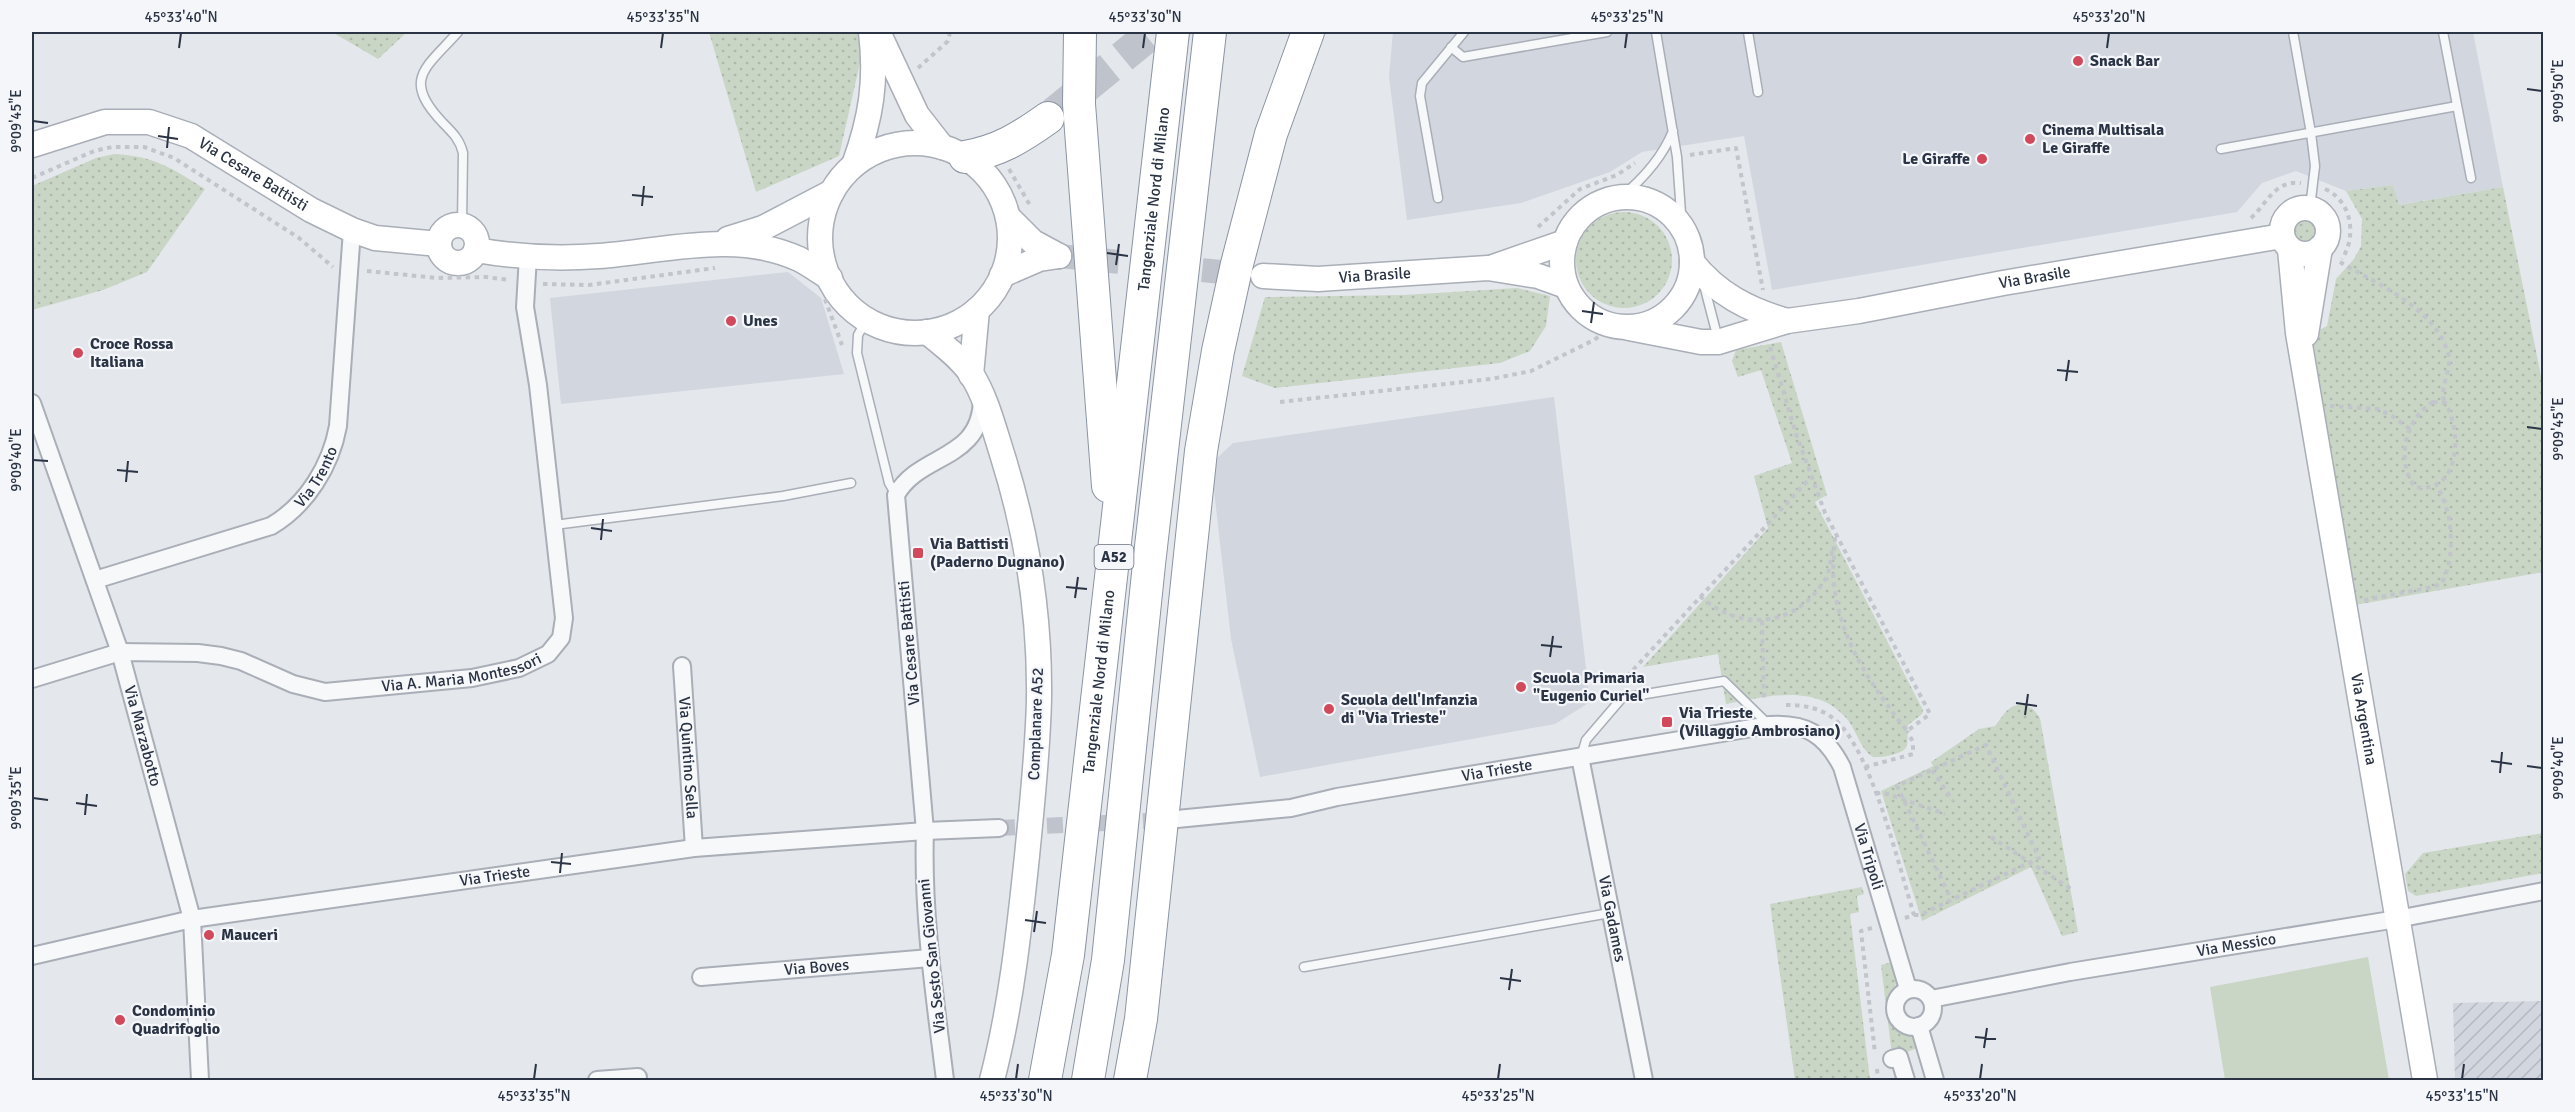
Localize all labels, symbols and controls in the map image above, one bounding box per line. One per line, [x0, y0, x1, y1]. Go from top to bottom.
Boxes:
text: 45°33'40"N [144, 8, 218, 26]
text: 45°33'35"N [626, 8, 700, 26]
text: 45°33'30"N [1108, 8, 1182, 26]
text: 45°33'25"N [1590, 8, 1664, 26]
text: 45°33'20"N [2072, 8, 2146, 26]
place label: Snack Bar [2090, 51, 2160, 71]
marker: Snack Bar [2071, 54, 2085, 68]
text: 9°09'50"E [2549, 59, 2567, 123]
text: 9°09'45"E [7, 89, 25, 153]
street label: Tangenziale Nord di Milano [1134, 106, 1174, 292]
place label: Cinema Multisala Le Giraffe [2042, 120, 2164, 158]
marker: Cinema Multisala Le Giraffe [2023, 132, 2037, 146]
street label: Via Cesare Battisti [195, 133, 312, 216]
place label: Le Giraffe [1902, 149, 1970, 169]
marker: Le Giraffe [1975, 152, 1989, 166]
street label: Via Brasile [1997, 262, 2072, 294]
street label: Via Brasile [1338, 263, 1412, 288]
place label: Unes [743, 311, 778, 331]
marker: Unes [724, 314, 738, 328]
place label: Croce Rossa Italiana [90, 334, 174, 372]
marker: Croce Rossa Italiana [71, 346, 85, 360]
text: 9°09'45"E [2549, 397, 2567, 461]
text: 9°09'40"E [7, 428, 25, 492]
street label: Via Trento [290, 444, 342, 512]
place label: Via Battisti (Paderno Dugnano) [930, 534, 1065, 572]
road number: A52 [1094, 545, 1134, 569]
marker: Via Battisti (Paderno Dugnano) [911, 546, 925, 560]
street label: Via Cesare Battisti [894, 580, 924, 706]
street label: Tangenziale Nord di Milano [1079, 589, 1119, 775]
street label: Via A. Maria Montessori [381, 649, 545, 697]
street label: Complanare A52 [1024, 667, 1048, 781]
place label: Scuola Primaria "Eugenio Curiel" [1533, 668, 1649, 706]
street label: Via Argentina [2346, 672, 2381, 767]
marker: Scuola Primaria "Eugenio Curiel" [1514, 680, 1528, 694]
street label: Via Marzabotto [119, 683, 166, 789]
place label: Scuola dell'Infanzia di "Via Trieste" [1341, 690, 1478, 728]
street label: Via Quintino Sella [674, 696, 702, 820]
marker: Scuola dell'Infanzia di "Via Trieste" [1322, 702, 1336, 716]
place label: Via Trieste (Villaggio Ambrosiano) [1679, 703, 1841, 741]
marker: Via Trieste (Villaggio Ambrosiano) [1660, 715, 1674, 729]
text: 9°09'40"E [2549, 736, 2567, 800]
street label: Via Trieste [1460, 755, 1534, 786]
text: 9°09'35"E [7, 766, 25, 830]
street label: Via Tripoli [1849, 821, 1888, 892]
street label: Via Trieste [458, 861, 531, 891]
street label: Via Gadames [1594, 874, 1630, 964]
street label: Via Sesto San Giovanni [914, 878, 950, 1034]
place label: Mauceri [221, 925, 278, 945]
marker: Mauceri [202, 928, 216, 942]
street label: Via Messico [2195, 929, 2277, 961]
street label: Via Boves [783, 955, 850, 980]
place label: Condominio Quadrifoglio [132, 1001, 220, 1039]
marker: Condominio Quadrifoglio [113, 1013, 127, 1027]
text: 45°33'35"N [497, 1087, 571, 1105]
text: 45°33'30"N [979, 1087, 1053, 1105]
text: 45°33'25"N [1461, 1087, 1535, 1105]
text: 45°33'20"N [1943, 1087, 2017, 1105]
text: 45°33'15"N [2425, 1087, 2499, 1105]

